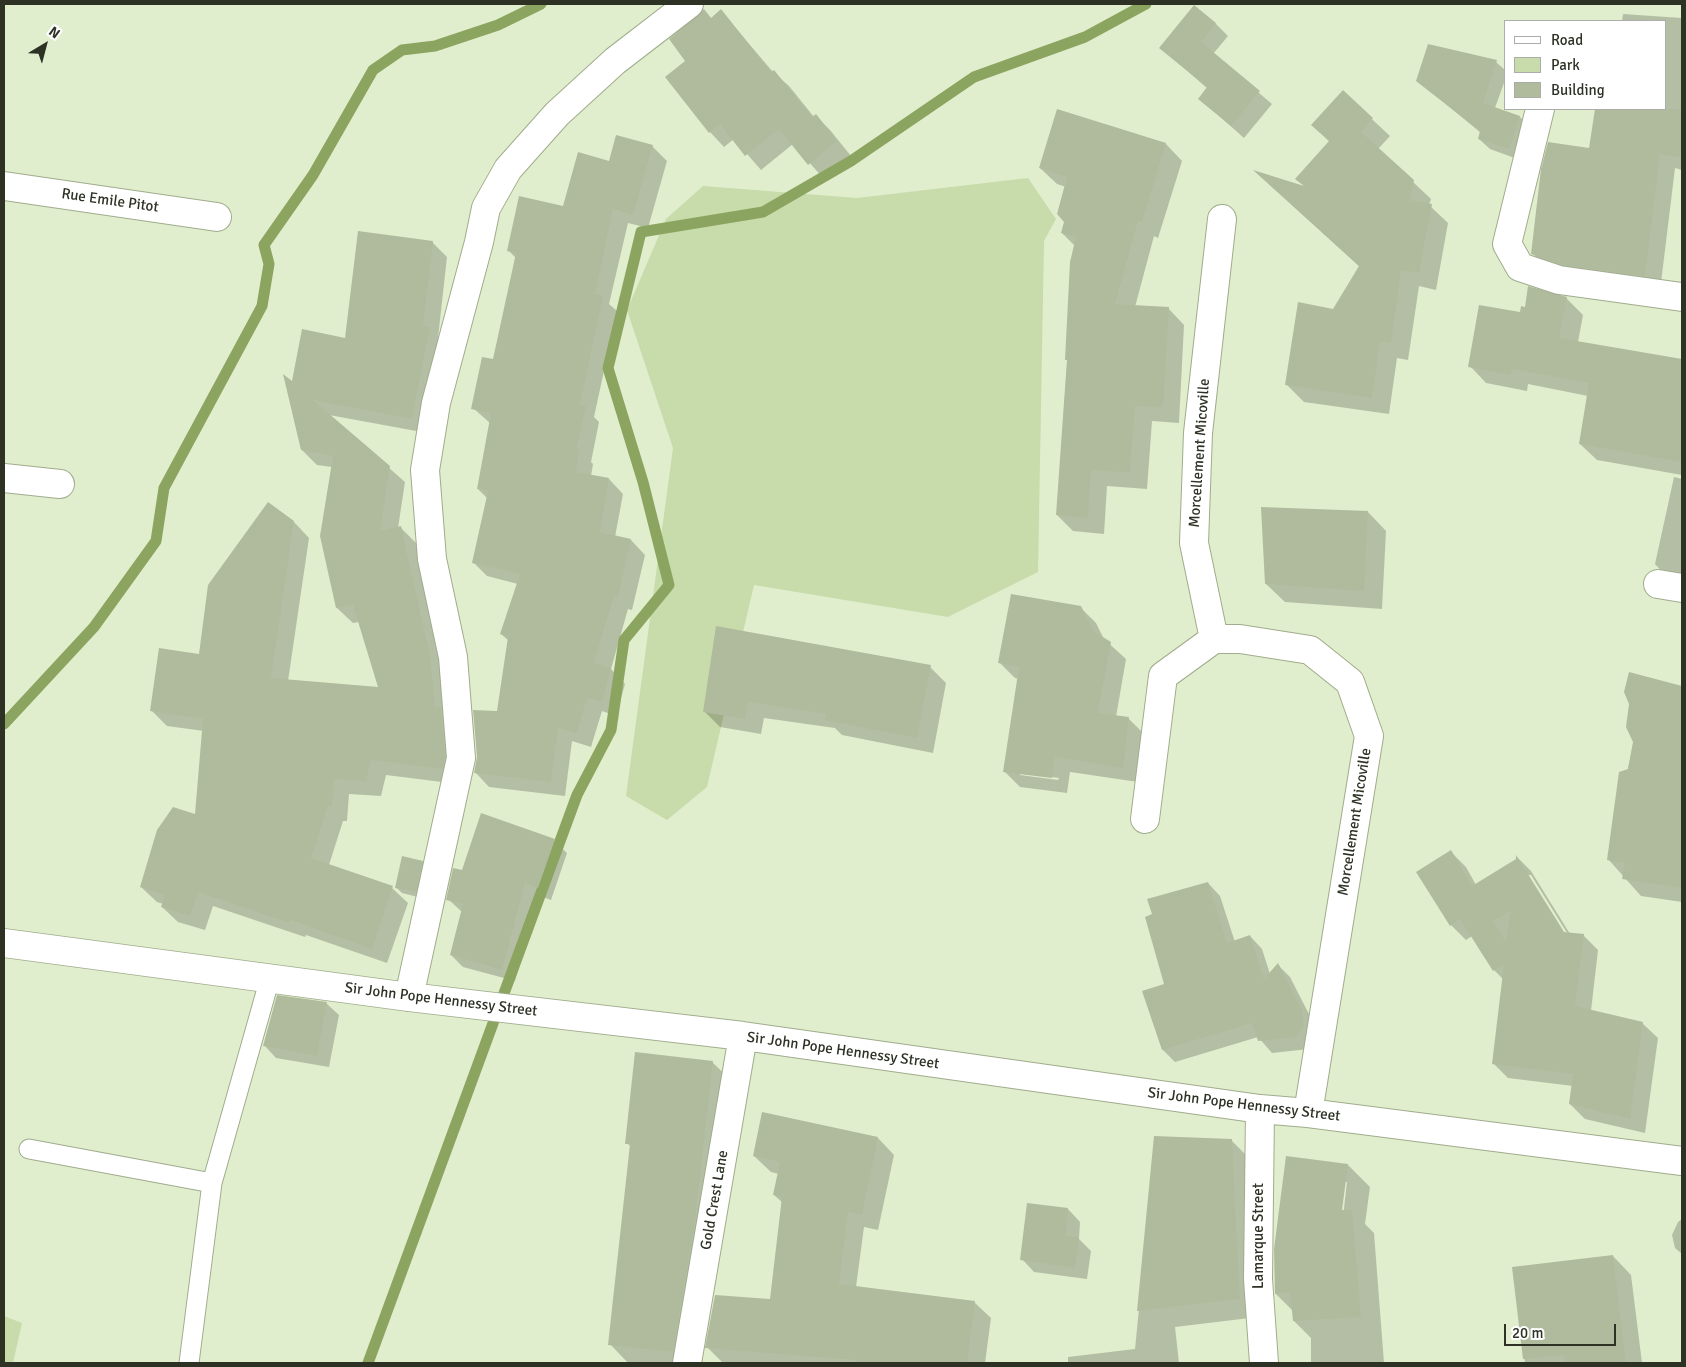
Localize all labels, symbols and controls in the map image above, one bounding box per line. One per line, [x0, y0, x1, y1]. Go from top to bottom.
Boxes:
north arrow [20, 20, 70, 70]
legend [1504, 20, 1666, 110]
text: N [45, 23, 63, 42]
text: Road [1551, 31, 1583, 49]
text: Park [1551, 56, 1580, 74]
text: Building [1551, 81, 1605, 99]
street label: Rue Emile Pitot [60, 185, 160, 217]
street label: Morcellement Micoville [1186, 378, 1214, 528]
street label: Morcellement Micoville [1334, 747, 1376, 897]
street label: Sir John Pope Hennessy Street [344, 979, 538, 1021]
street label: Sir John Pope Hennessy Street [746, 1029, 940, 1073]
street label: Sir John Pope Hennessy Street [1147, 1084, 1341, 1126]
street label: Gold Crest Lane [697, 1149, 733, 1251]
street label: Lamarque Street [1250, 1183, 1268, 1289]
scale bar [1506, 1314, 1618, 1346]
text: 20 m [1512, 1324, 1543, 1342]

